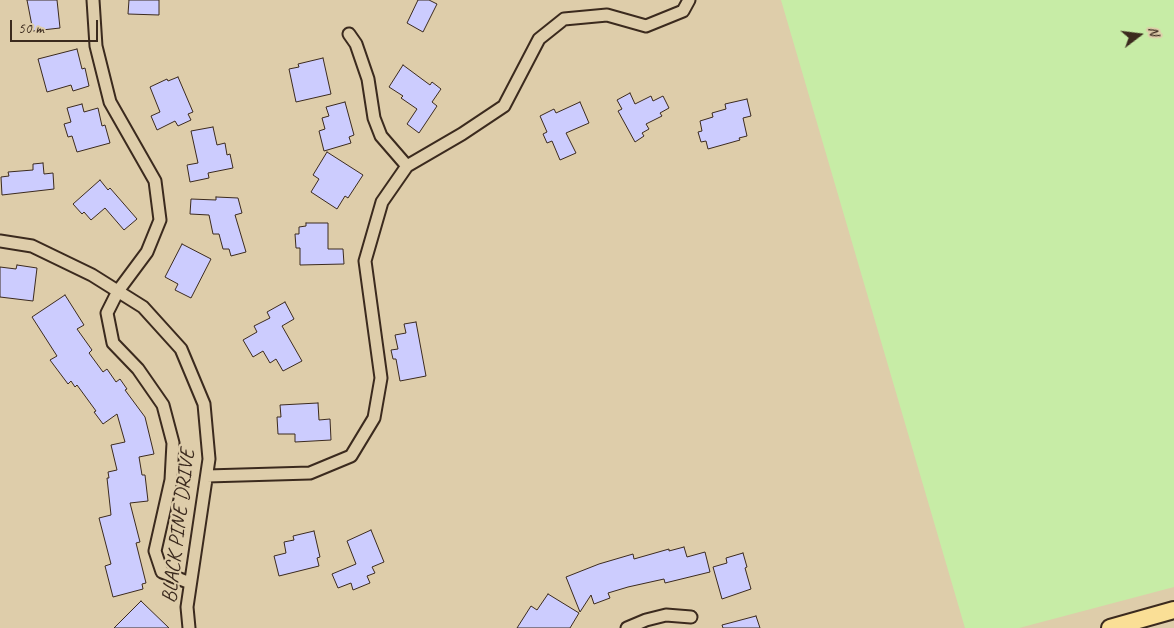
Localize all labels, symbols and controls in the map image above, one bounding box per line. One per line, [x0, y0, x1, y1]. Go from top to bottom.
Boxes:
scale bar [12, 10, 100, 42]
north arrow [1114, 10, 1164, 60]
text: 50 m [18, 19, 44, 38]
text: N [1145, 25, 1163, 37]
street label: BLACK PINE DRIVE [157, 448, 201, 604]

